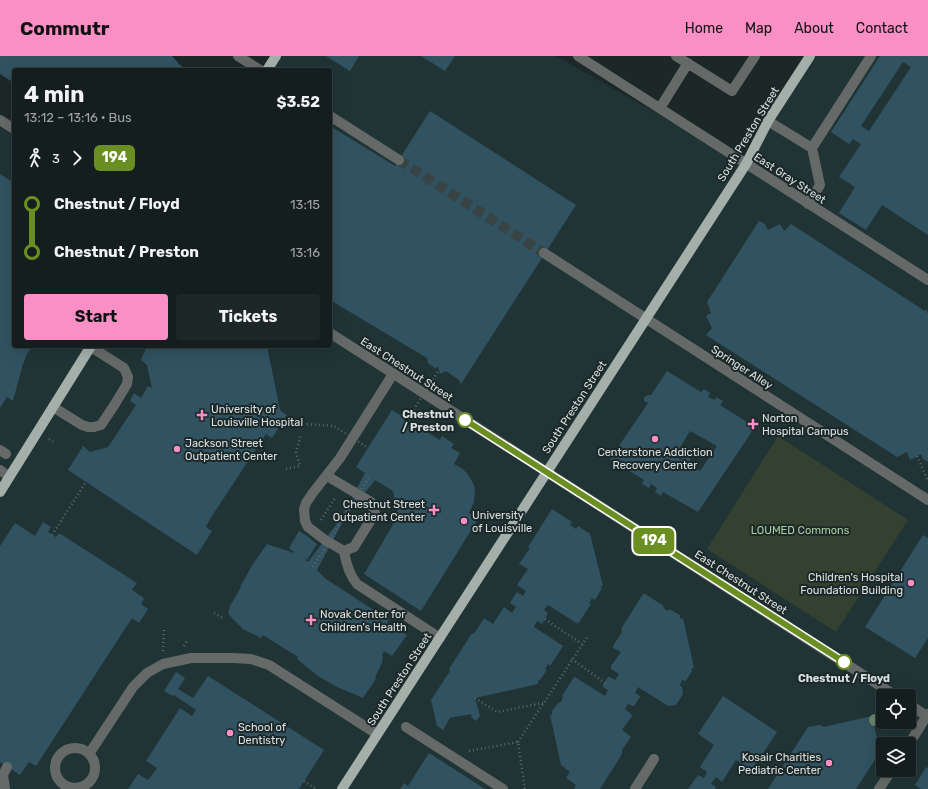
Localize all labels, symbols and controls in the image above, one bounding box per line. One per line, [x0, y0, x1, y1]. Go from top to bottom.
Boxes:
text: Commutr [20, 17, 109, 40]
text: Home [685, 20, 723, 37]
text: Map [745, 20, 772, 37]
text: About [794, 20, 834, 37]
text: Contact [856, 20, 908, 37]
text: 4 min [24, 81, 84, 108]
street label: South Preston Street [715, 84, 782, 184]
text: $3.52 [276, 93, 320, 111]
text: 13:12 – 13:16 · Bus [24, 110, 132, 125]
icon: walk [24, 147, 46, 169]
icon: forward [66, 147, 88, 169]
text: 194 [102, 149, 127, 166]
street label: East Gray Street [751, 150, 829, 207]
text: 3 [52, 151, 60, 166]
text: Chestnut / Floyd [54, 195, 180, 213]
text: 13:15 [290, 197, 320, 212]
text: Chestnut / Preston [54, 243, 199, 261]
text: 13:16 [290, 245, 320, 260]
button: Start [24, 294, 168, 340]
button: Tickets [176, 294, 320, 340]
street label: East Chestnut Street [358, 335, 456, 405]
street label: Springer Alley [709, 343, 775, 392]
street label: South Preston Street [540, 358, 610, 456]
place label: University of Louisville Hospital [211, 403, 303, 429]
place label: Chestnut / Preston [402, 408, 454, 434]
marker: University of Louisville Hospital [196, 409, 208, 421]
marker: Chestnut / Preston [457, 412, 473, 428]
place label: Norton Hospital Campus [762, 412, 849, 438]
marker: Norton Hospital Campus [747, 418, 759, 430]
marker: Centerstone Addiction Recovery Center [650, 434, 660, 444]
place label: Jackson Street Outpatient Center [185, 437, 278, 463]
marker: Jackson Street Outpatient Center [172, 444, 182, 454]
place label: Centerstone Addiction Recovery Center [597, 446, 713, 472]
place label: Chestnut Street Outpatient Center [333, 498, 426, 524]
marker: Chestnut Street Outpatient Center [428, 504, 440, 516]
place label: University of Louisville [472, 509, 532, 535]
marker: University of Louisville [459, 516, 469, 526]
park label: LOUMED Commons [751, 524, 850, 537]
line badge: 194 [631, 528, 677, 554]
text: 194 [641, 532, 667, 549]
street label: East Chestnut Street [692, 548, 790, 618]
place label: Children's Hospital Foundation Building [800, 571, 903, 597]
marker: Children's Hospital Foundation Building [906, 578, 916, 588]
place label: Novak Center for Children's Health [320, 608, 407, 634]
marker: Novak Center for Children's Health [305, 614, 317, 626]
street label: South Preston Street [365, 630, 435, 728]
marker: Chestnut / Floyd [836, 654, 852, 670]
place label: Chestnut / Floyd [798, 672, 890, 685]
map controls [876, 689, 916, 777]
button: locate [876, 689, 916, 729]
place label: School of Dentistry [238, 721, 287, 747]
marker: School of Dentistry [225, 728, 235, 738]
button: layers [876, 737, 916, 777]
place label: Kosair Charities Pediatric Center [738, 751, 822, 777]
marker: Kosair Charities Pediatric Center [824, 758, 834, 768]

